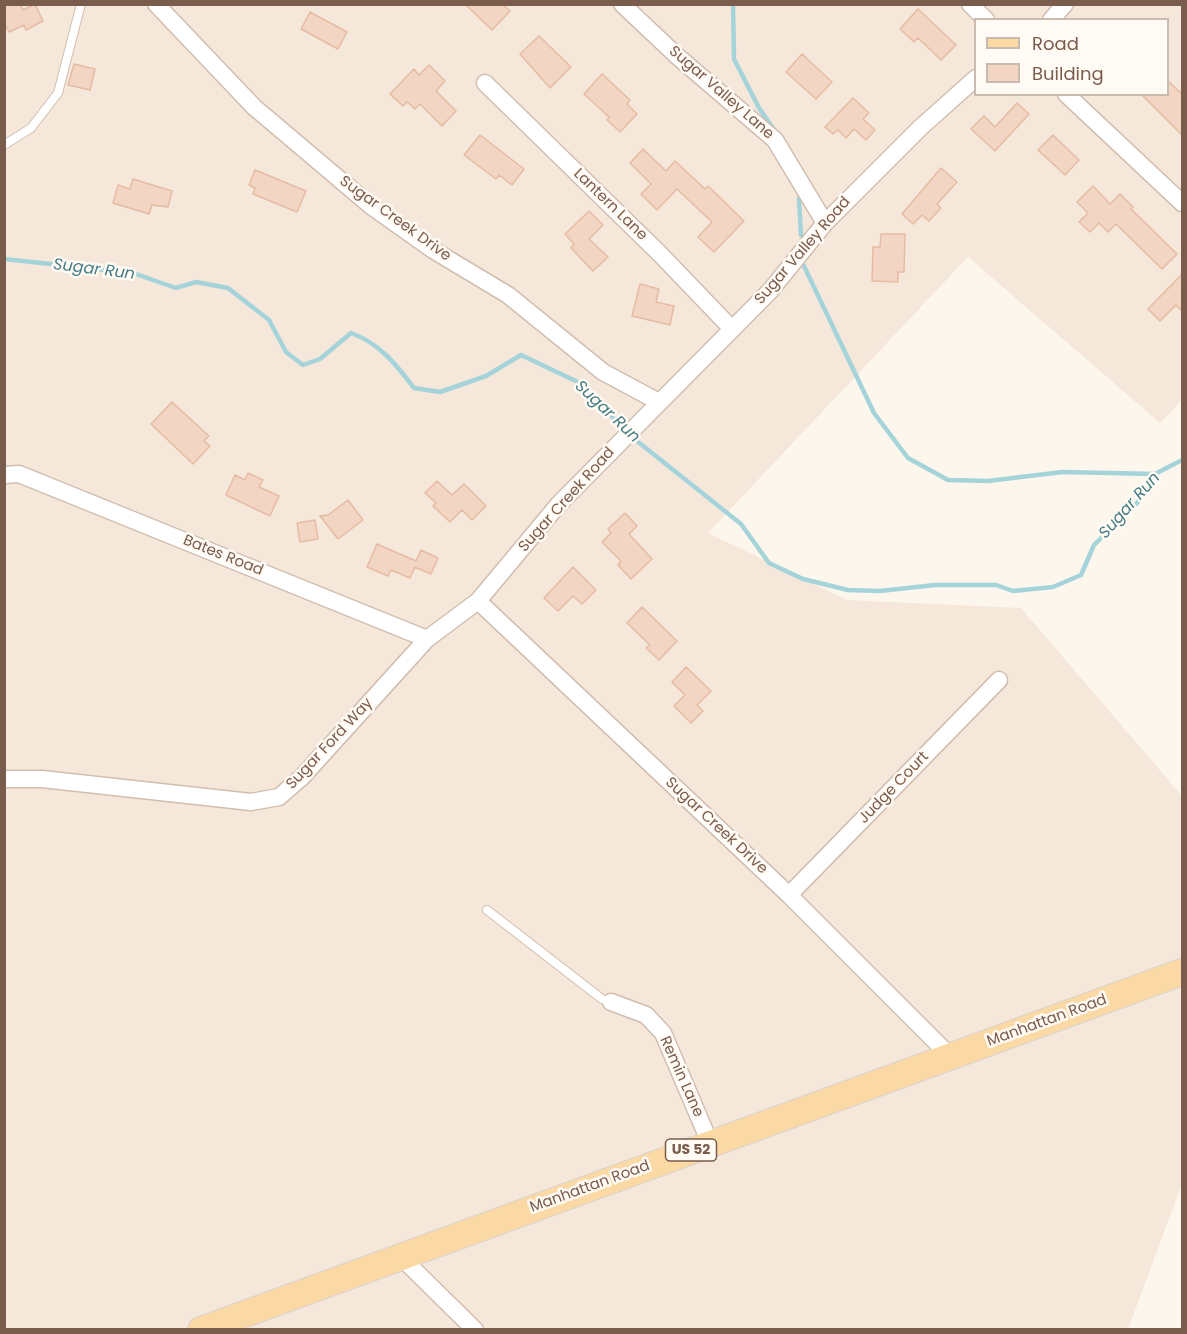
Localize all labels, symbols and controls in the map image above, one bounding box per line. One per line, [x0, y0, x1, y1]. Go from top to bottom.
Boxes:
legend [974, 18, 1169, 96]
text: Road [1032, 31, 1079, 56]
street label: Sugar Valley Lane [665, 43, 777, 143]
text: Building [1032, 61, 1104, 86]
street label: Lantern Lane [569, 165, 651, 245]
street label: Sugar Creek Drive [336, 173, 454, 265]
street label: Sugar Valley Road [751, 194, 855, 308]
water label: Sugar Run [52, 255, 136, 285]
water label: Sugar Run [570, 377, 644, 447]
street label: Sugar Creek Road [515, 444, 619, 556]
water label: Sugar Run [1095, 469, 1165, 543]
street label: Bates Road [180, 532, 266, 580]
street label: Sugar Ford Way [283, 695, 377, 793]
street label: Judge Court [855, 748, 933, 828]
street label: Sugar Creek Drive [661, 774, 771, 878]
street label: Manhattan Road [985, 991, 1109, 1051]
street label: Remin Lane [655, 1034, 707, 1120]
road number: US 52 [666, 1139, 716, 1161]
street label: Manhattan Road [528, 1157, 652, 1217]

